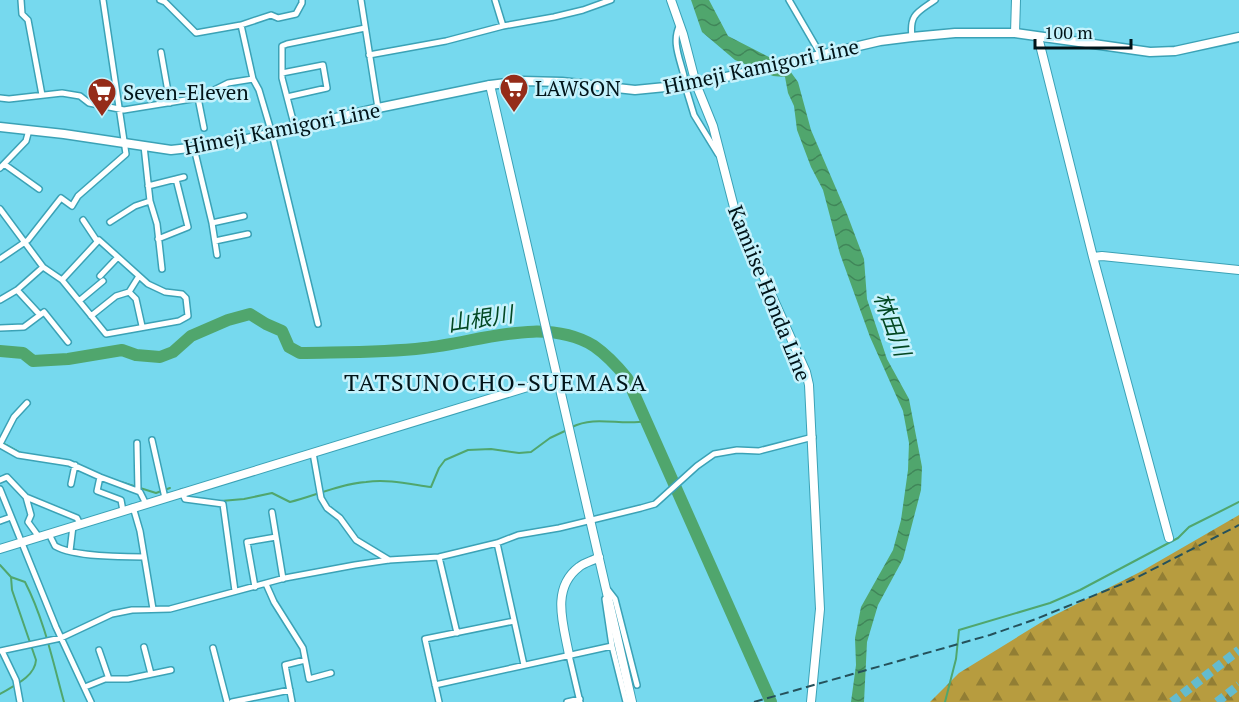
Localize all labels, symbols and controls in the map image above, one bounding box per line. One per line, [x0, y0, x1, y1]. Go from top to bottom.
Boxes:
scale bar [1035, 12, 1131, 50]
text: 100 m [1044, 20, 1093, 44]
street label: Himeji Kamigori Line [661, 32, 861, 100]
supermarket icon: LAWSON [498, 72, 530, 114]
place label: LAWSON [535, 74, 621, 102]
supermarket icon: Seven-Eleven [86, 76, 118, 118]
place label: Seven-Eleven [123, 78, 249, 106]
street label: Himeji Kamigori Line [181, 95, 383, 161]
street label: Kamiise Honda Line [722, 201, 818, 385]
water label: 林田川 [868, 288, 919, 362]
water label: 山根川 [445, 298, 517, 337]
district label: TATSUNOCHO-SUEMASA [344, 366, 648, 398]

